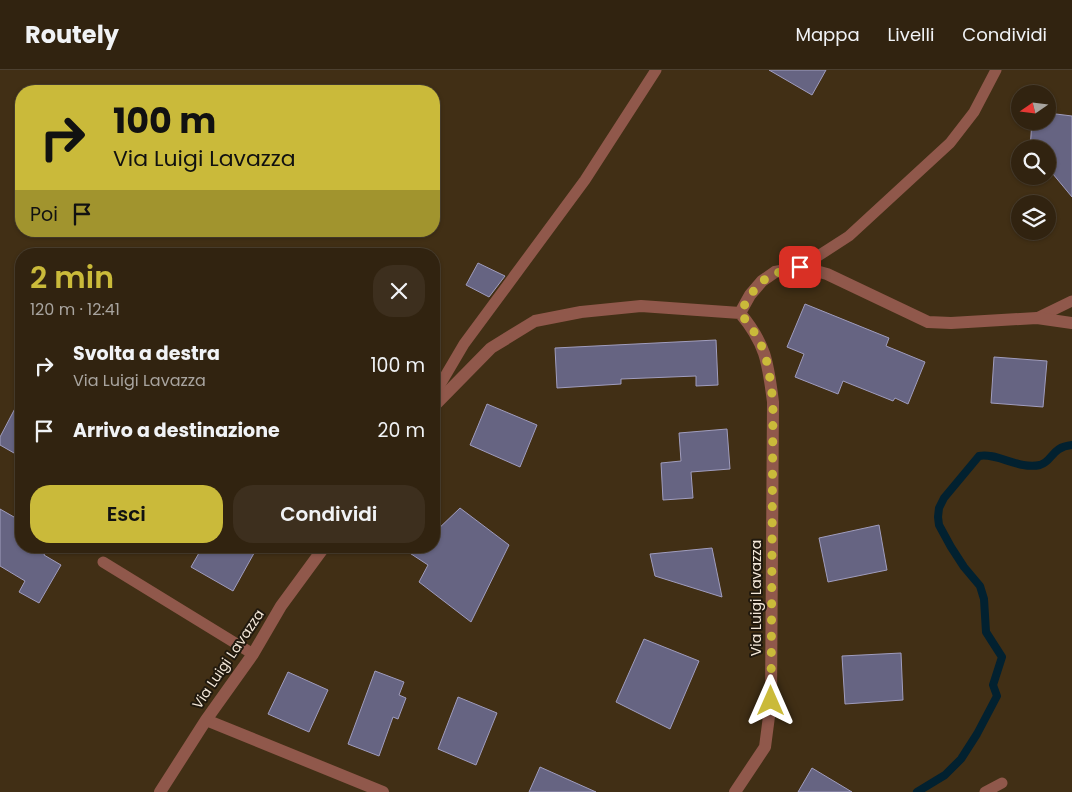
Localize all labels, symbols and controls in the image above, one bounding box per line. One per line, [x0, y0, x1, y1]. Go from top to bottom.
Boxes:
text: Routely [25, 18, 119, 51]
text: Mappa [795, 22, 860, 47]
text: Livelli [888, 22, 934, 47]
text: Condividi [962, 22, 1047, 47]
north arrow [1011, 85, 1056, 130]
map controls [1011, 85, 1056, 240]
text: 100 m [113, 96, 216, 145]
icon: right [30, 105, 95, 170]
button: search [1011, 140, 1056, 185]
text: Via Luigi Lavazza [113, 143, 296, 174]
button: layers [1011, 195, 1056, 240]
icon: arrive [68, 200, 96, 228]
text: Poi [30, 201, 58, 228]
pin [779, 246, 821, 288]
icon: arrive [786, 253, 814, 281]
text: 2 min [30, 256, 114, 299]
button: close [373, 265, 425, 317]
text: 120 m · 12:41 [30, 298, 120, 321]
text: Svolta a destra [73, 340, 220, 367]
icon: right [30, 352, 58, 380]
text: 100 m [370, 352, 425, 379]
text: Via Luigi Lavazza [73, 369, 206, 392]
icon: arrive [30, 417, 58, 445]
text: Arrivo a destinazione [73, 417, 280, 444]
text: 20 m [377, 417, 425, 444]
button: Esci [30, 485, 223, 543]
button: Condividi [233, 485, 425, 543]
street label: Via Luigi Lavazza [746, 540, 766, 656]
street label: Via Luigi Lavazza [187, 605, 269, 713]
position arrow [744, 674, 796, 726]

